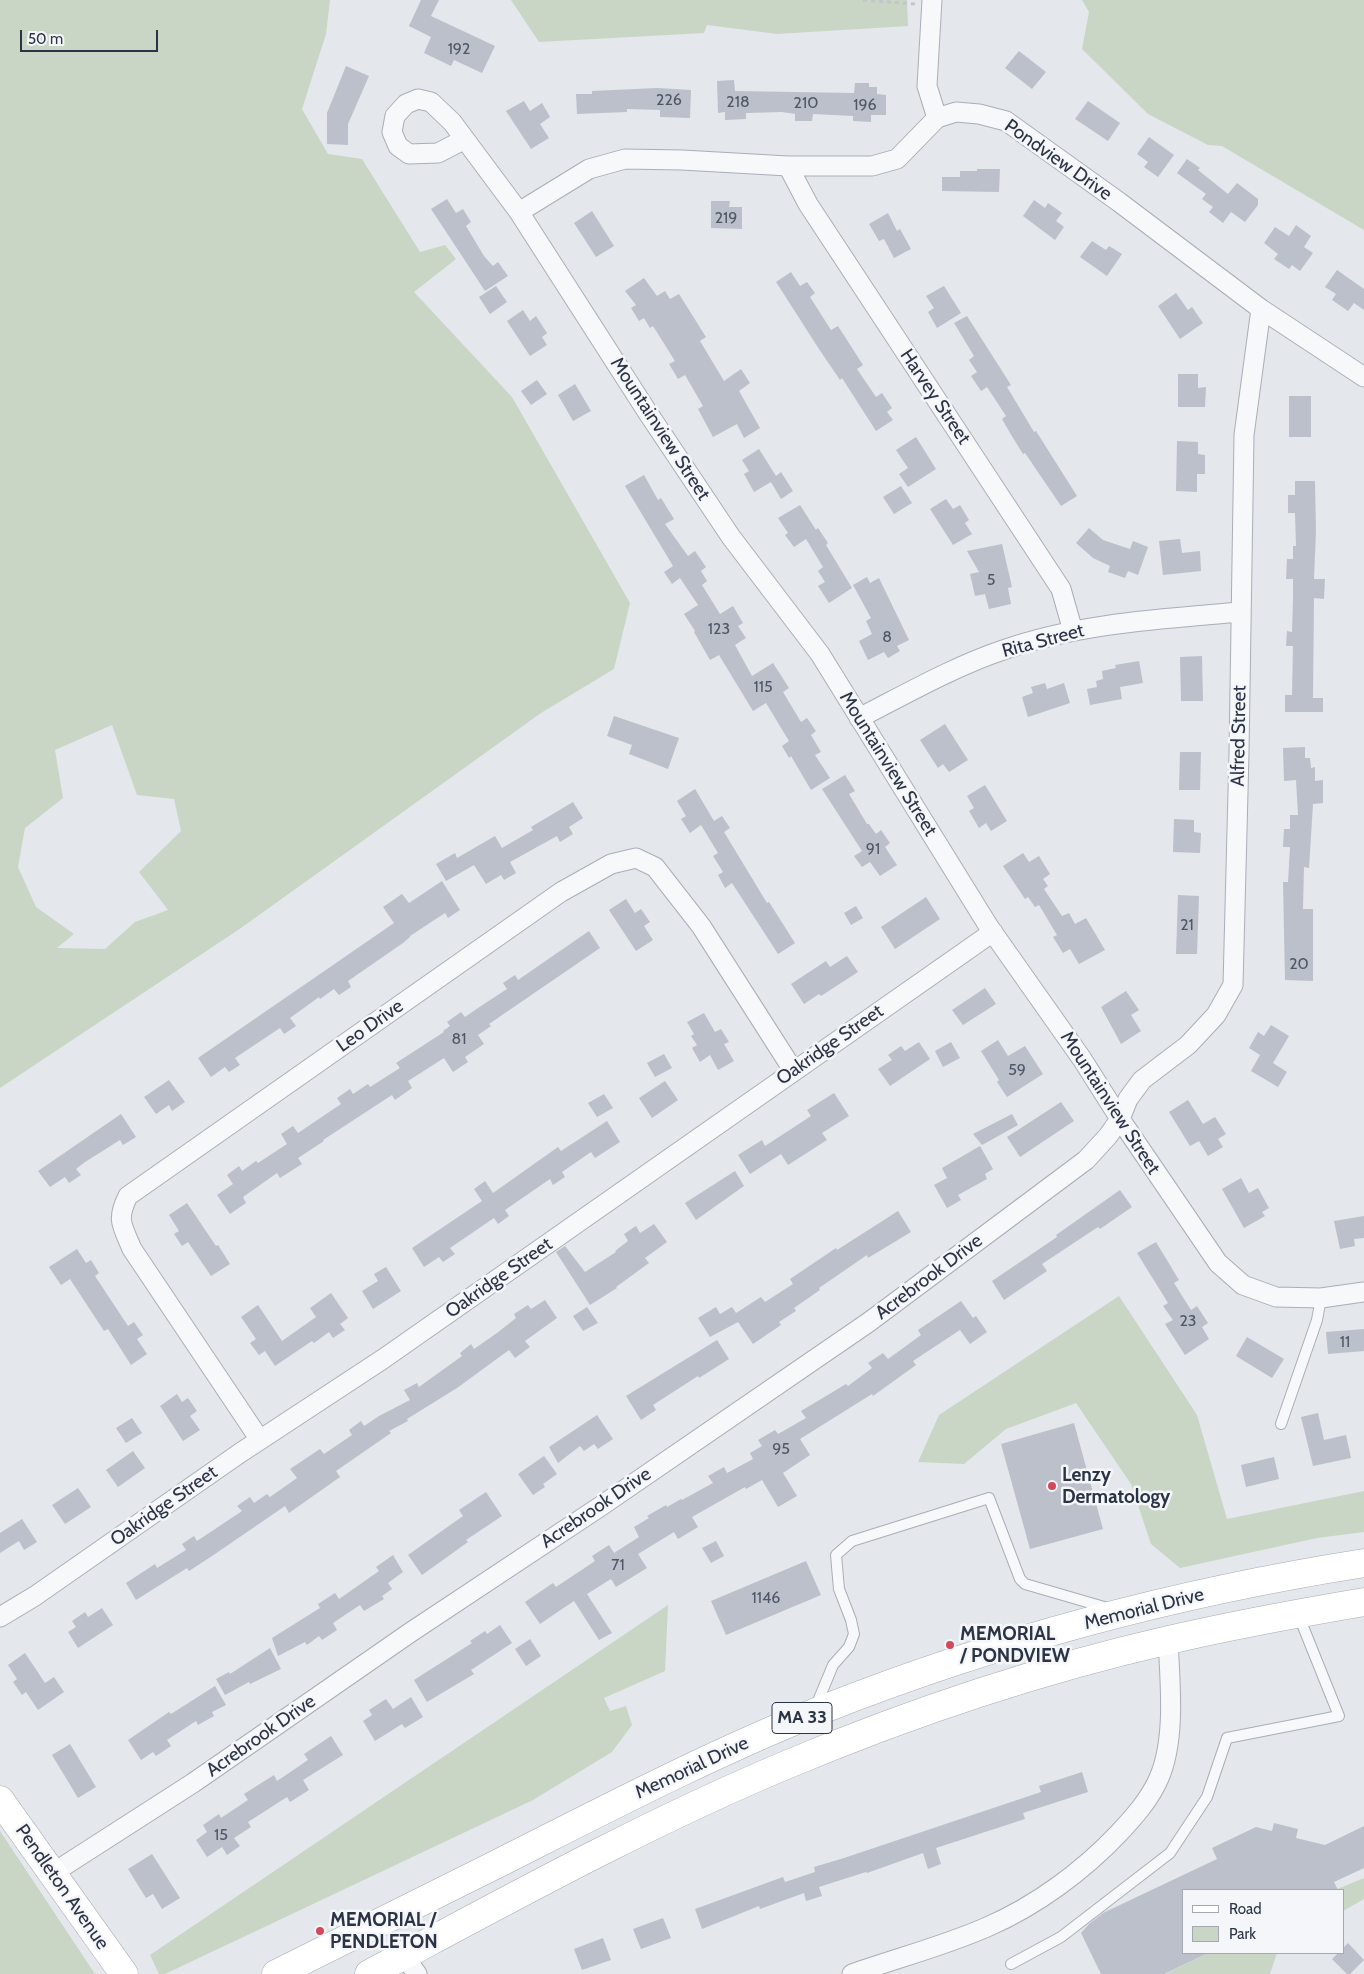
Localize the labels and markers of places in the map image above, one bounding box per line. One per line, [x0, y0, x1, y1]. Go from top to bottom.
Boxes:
place label: Lenzy Dermatology [1062, 1464, 1170, 1508]
marker: Lenzy Dermatology [1046, 1480, 1058, 1492]
place label: MEMORIAL / PONDVIEW [960, 1623, 1070, 1667]
marker: MEMORIAL / PONDVIEW [944, 1639, 956, 1651]
place label: MEMORIAL / PENDLETON [330, 1909, 438, 1953]
marker: MEMORIAL / PENDLETON [314, 1925, 326, 1937]

